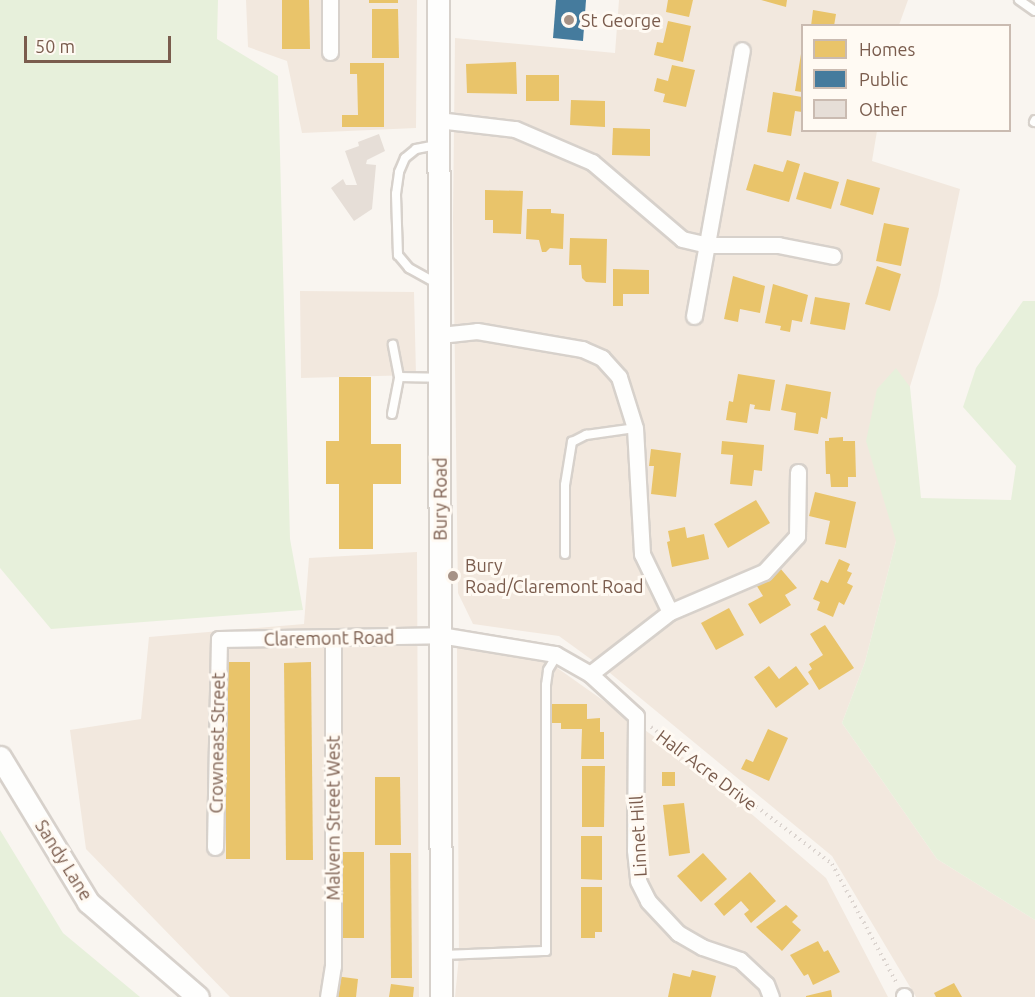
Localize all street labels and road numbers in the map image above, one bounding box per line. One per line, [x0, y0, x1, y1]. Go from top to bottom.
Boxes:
street label: Bury Road [429, 457, 451, 541]
street label: Claremont Road [263, 626, 395, 650]
street label: Crowneast Street [205, 672, 229, 814]
street label: Half Acre Drive [652, 725, 762, 815]
street label: Malvern Street West [322, 735, 344, 901]
street label: Linnet Hill [625, 795, 651, 877]
street label: Sandy Lane [31, 816, 97, 904]

